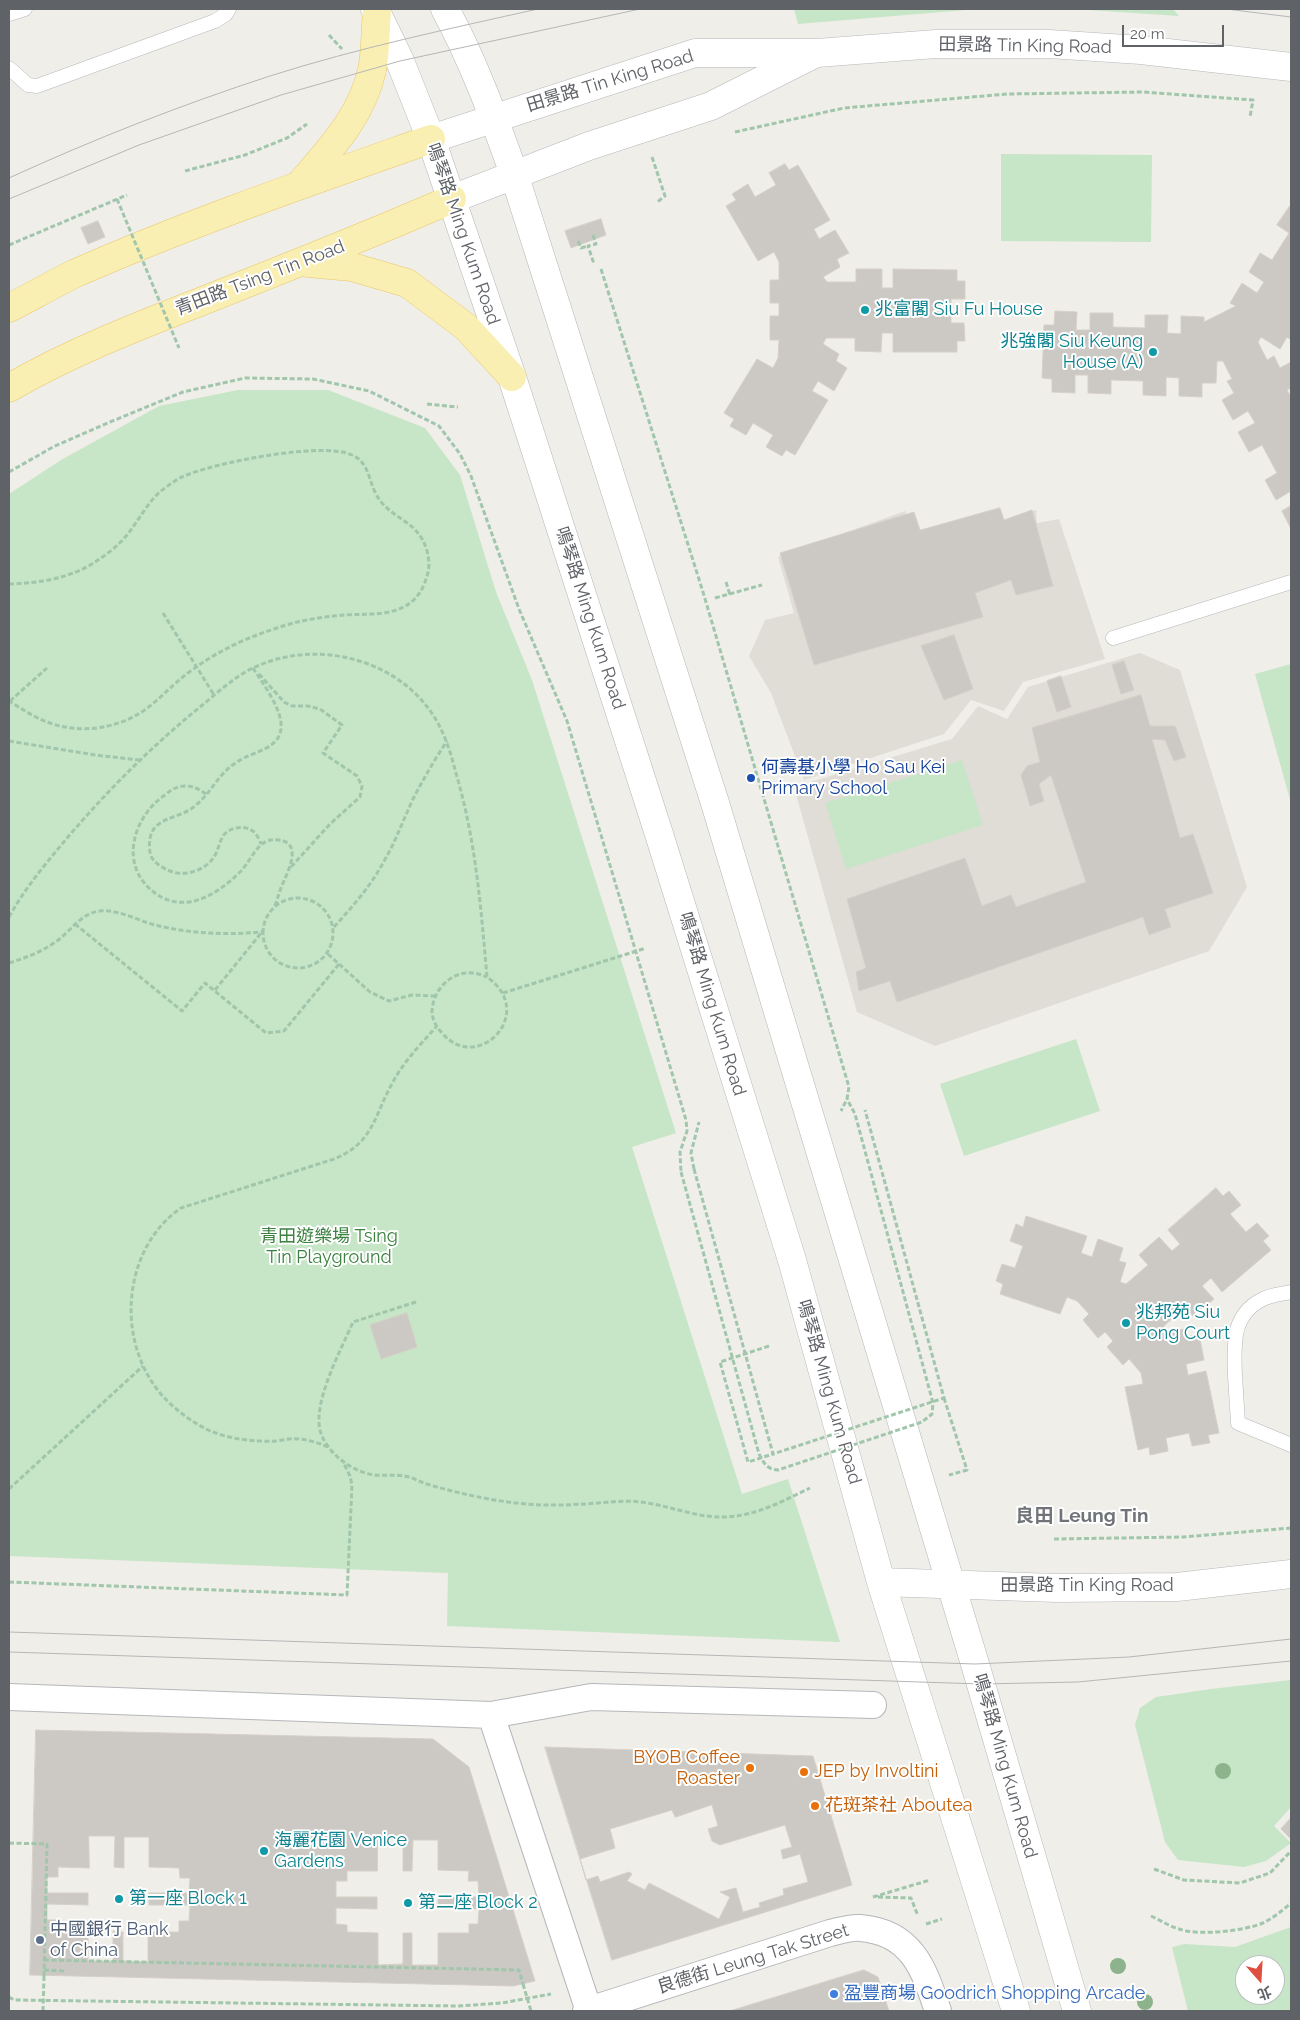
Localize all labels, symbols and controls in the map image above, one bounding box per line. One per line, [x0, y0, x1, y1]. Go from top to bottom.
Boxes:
scale bar [1125, 15, 1228, 47]
text: 20 m [1130, 25, 1165, 43]
street label: 田景路 Tin King Road [938, 34, 1112, 58]
street label: 田景路 Tin King Road [524, 45, 696, 117]
street label: 鳴琴路 Ming Kum Road [422, 140, 504, 328]
street label: 青田路 Tsing Tin Road [172, 236, 348, 320]
place label: 兆富閣 Siu Fu House [875, 299, 1043, 321]
marker: 兆富閣 Siu Fu House [859, 304, 871, 316]
place label: 兆強閣 Siu Keung House (A) [1000, 331, 1143, 374]
marker: 兆強閣 Siu Keung House (A) [1147, 346, 1159, 358]
street label: 鳴琴路 Ming Kum Road [550, 524, 630, 712]
place label: 何壽基小學 Ho Sau Kei Primary School [761, 757, 946, 800]
marker: 何壽基小學 Ho Sau Kei Primary School [745, 772, 757, 784]
street label: 鳴琴路 Ming Kum Road [674, 910, 750, 1098]
park label: 青田遊樂場 Tsing Tin Playground [260, 1226, 398, 1268]
street label: 鳴琴路 Ming Kum Road [792, 1297, 866, 1487]
place label: 兆邦苑 Siu Pong Court [1136, 1302, 1230, 1345]
marker: 兆邦苑 Siu Pong Court [1120, 1317, 1132, 1329]
district label: 良田 Leung Tin [1016, 1505, 1148, 1527]
street label: 田景路 Tin King Road [1000, 1575, 1174, 1597]
street label: 鳴琴路 Ming Kum Road [968, 1671, 1042, 1861]
place label: BYOB Coffee Roaster [633, 1747, 740, 1790]
place label: JEP by Involtini [814, 1761, 939, 1783]
marker: BYOB Coffee Roaster [744, 1762, 756, 1774]
marker: JEP by Involtini [798, 1766, 810, 1778]
place label: 花斑茶社 Aboutea [825, 1795, 973, 1817]
marker: 花斑茶社 Aboutea [809, 1800, 821, 1812]
place label: 海麗花園 Venice Gardens [274, 1830, 407, 1872]
marker: 海麗花園 Venice Gardens [258, 1845, 270, 1857]
place label: 第一座 Block 1 [129, 1888, 247, 1910]
place label: 第二座 Block 2 [418, 1892, 538, 1914]
marker: 第一座 Block 1 [113, 1893, 125, 1905]
marker: 第二座 Block 2 [402, 1897, 414, 1909]
place label: 中國銀行 Bank of China [50, 1919, 168, 1962]
street label: 良德街 Leung Tak Street [655, 1920, 851, 1998]
marker: 中國銀行 Bank of China [34, 1934, 46, 1946]
north arrow [1235, 1955, 1285, 2005]
place label: 盈豐商場 Goodrich Shopping Arcade [844, 1983, 1145, 2005]
text: 北 [1255, 1983, 1274, 2003]
marker: 盈豐商場 Goodrich Shopping Arcade [828, 1988, 840, 2000]

